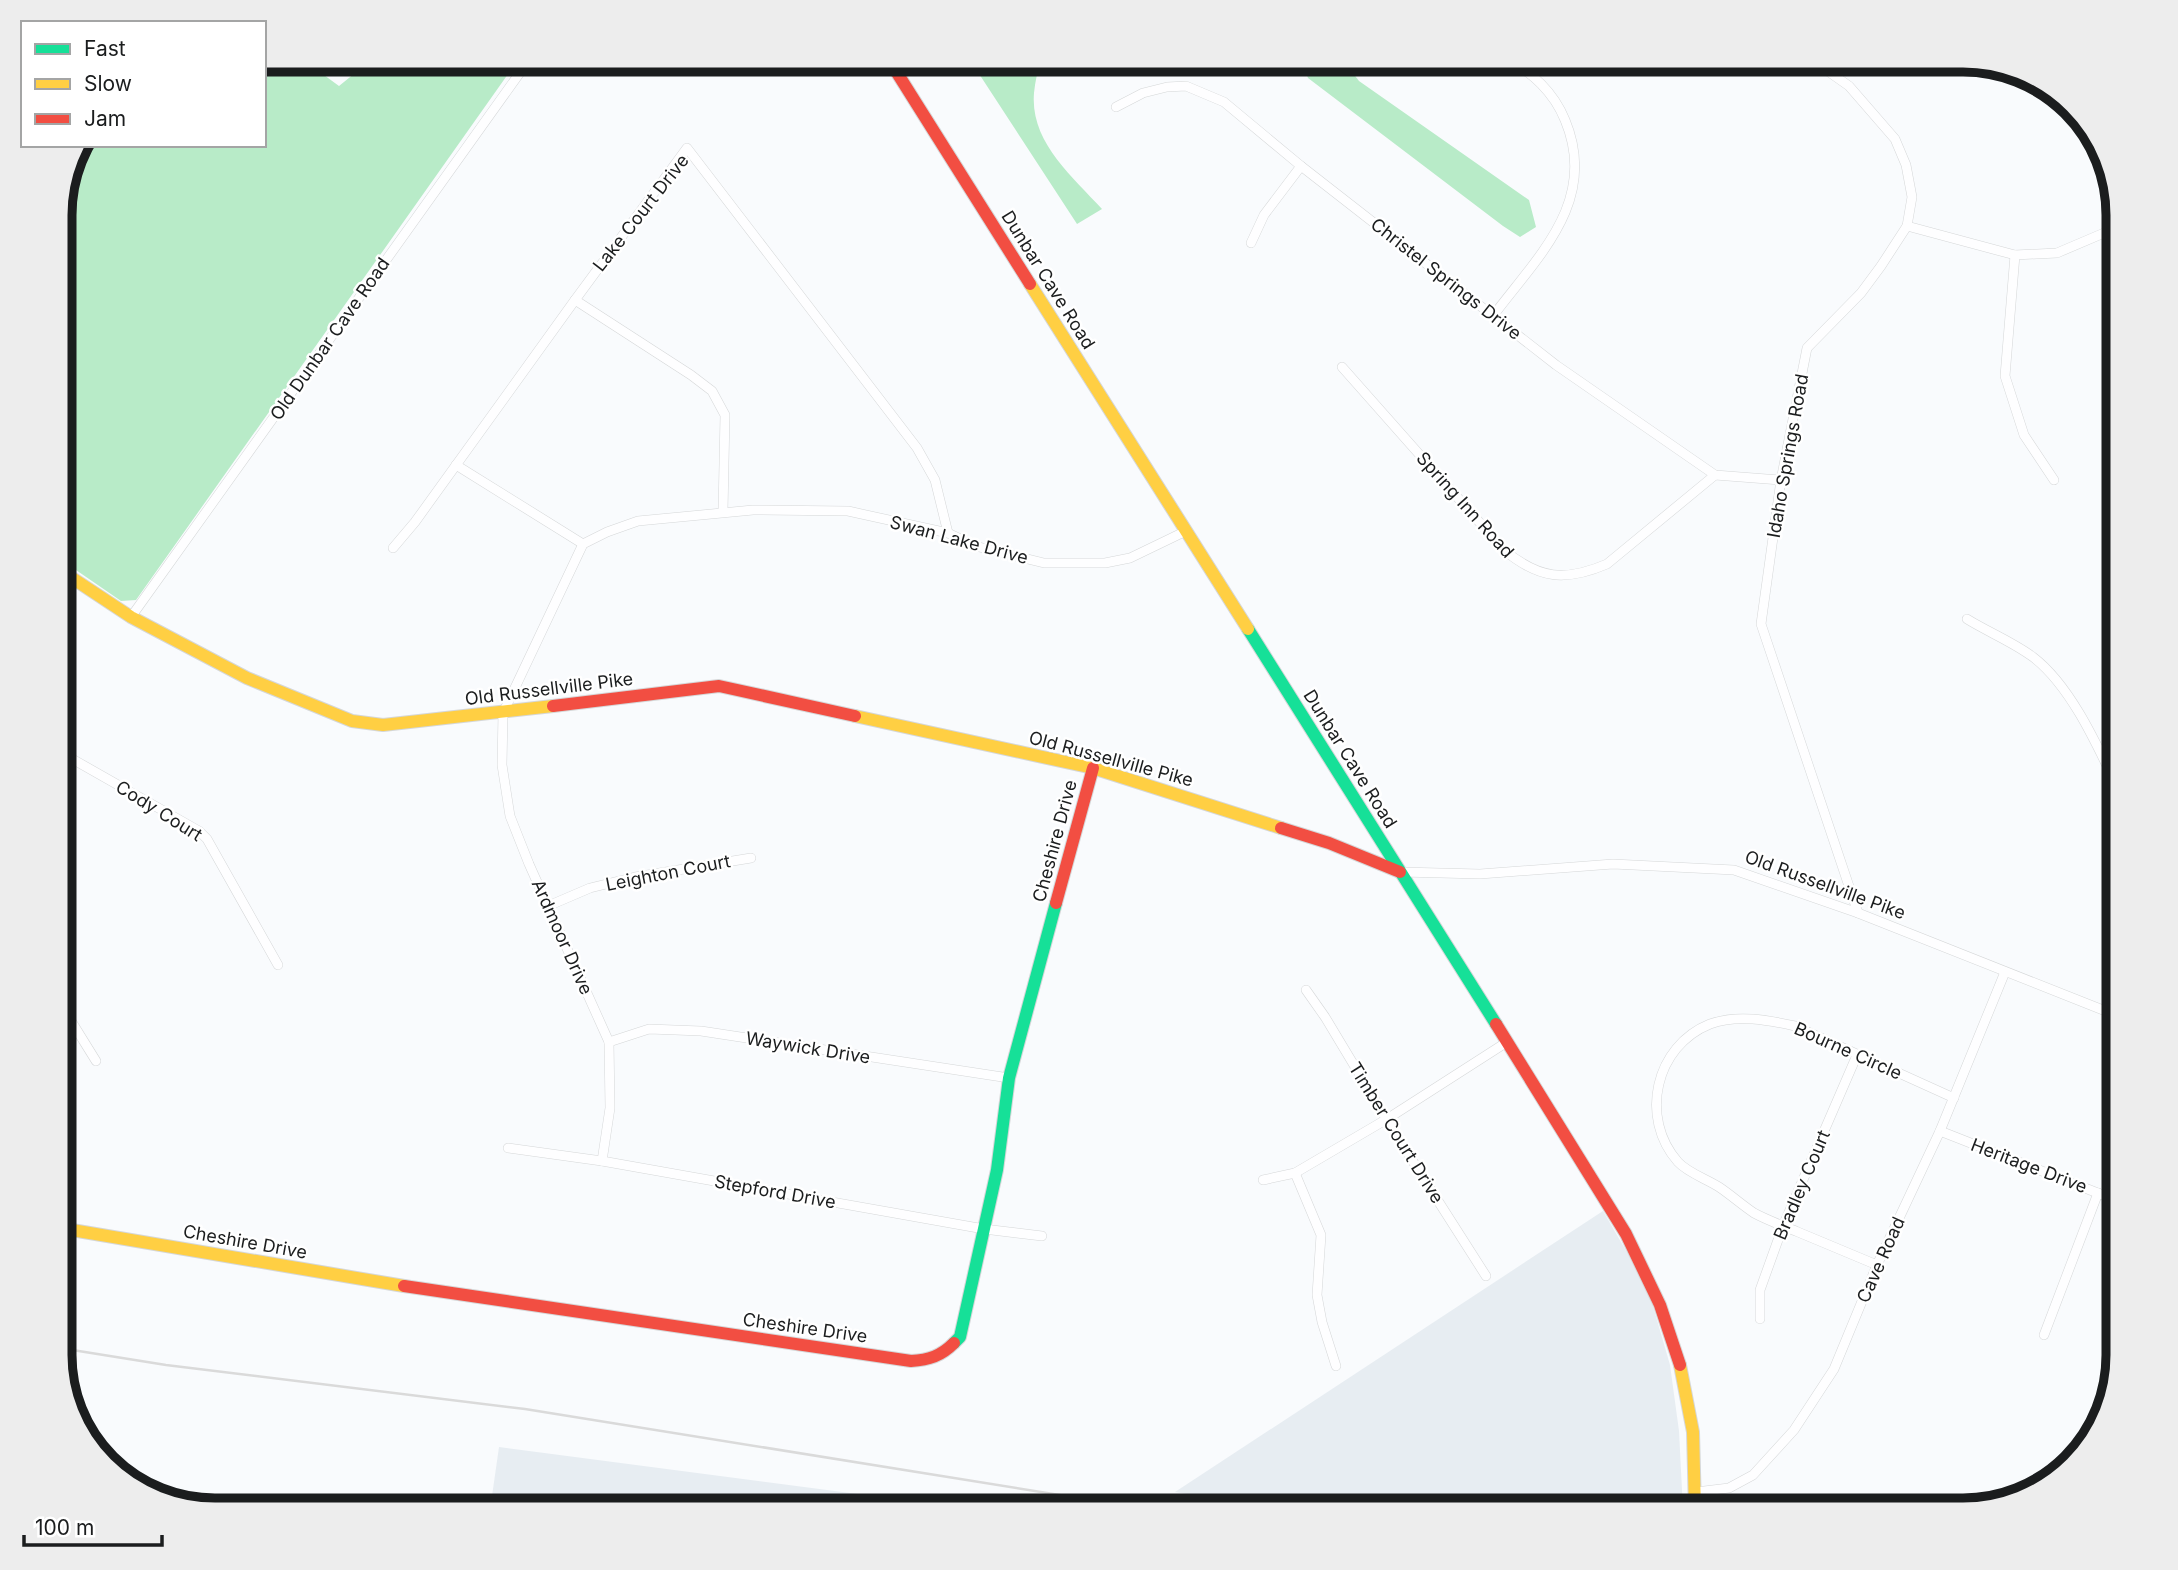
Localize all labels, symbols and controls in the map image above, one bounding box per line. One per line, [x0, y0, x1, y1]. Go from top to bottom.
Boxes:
legend [21, 21, 266, 147]
text: Fast [84, 36, 126, 61]
text: Slow [84, 71, 132, 96]
text: Jam [84, 106, 126, 131]
street label: Lake Court Drive [588, 150, 693, 275]
street label: Dunbar Cave Road [997, 207, 1099, 353]
street label: Christel Springs Drive [1367, 213, 1526, 344]
street label: Old Dunbar Cave Road [266, 253, 394, 424]
street label: Idaho Springs Road [1763, 372, 1812, 540]
street label: Spring Inn Road [1412, 447, 1518, 562]
street label: Swan Lake Drive [888, 511, 1030, 568]
street label: Old Russellville Pike [464, 668, 634, 709]
street label: Dunbar Cave Road [1299, 686, 1401, 832]
street label: Old Russellville Pike [1027, 726, 1196, 791]
street label: Cody Court [112, 776, 206, 845]
street label: Cheshire Drive [1028, 778, 1081, 904]
street label: Old Russellville Pike [1742, 846, 1908, 923]
street label: Leighton Court [604, 850, 732, 895]
street label: Ardmoor Drive [528, 876, 597, 998]
street label: Bourne Circle [1791, 1017, 1905, 1084]
street label: Waywick Drive [744, 1027, 872, 1068]
street label: Timber Court Drive [1344, 1058, 1448, 1207]
street label: Bradley Court [1769, 1127, 1834, 1243]
street label: Heritage Drive [1968, 1134, 2090, 1197]
street label: Stepford Drive [713, 1170, 837, 1213]
street label: Cave Road [1852, 1214, 1909, 1306]
street label: Cheshire Drive [181, 1220, 309, 1263]
street label: Cheshire Drive [741, 1308, 869, 1347]
scale bar [24, 1504, 163, 1548]
text: 100 m [35, 1515, 94, 1540]

